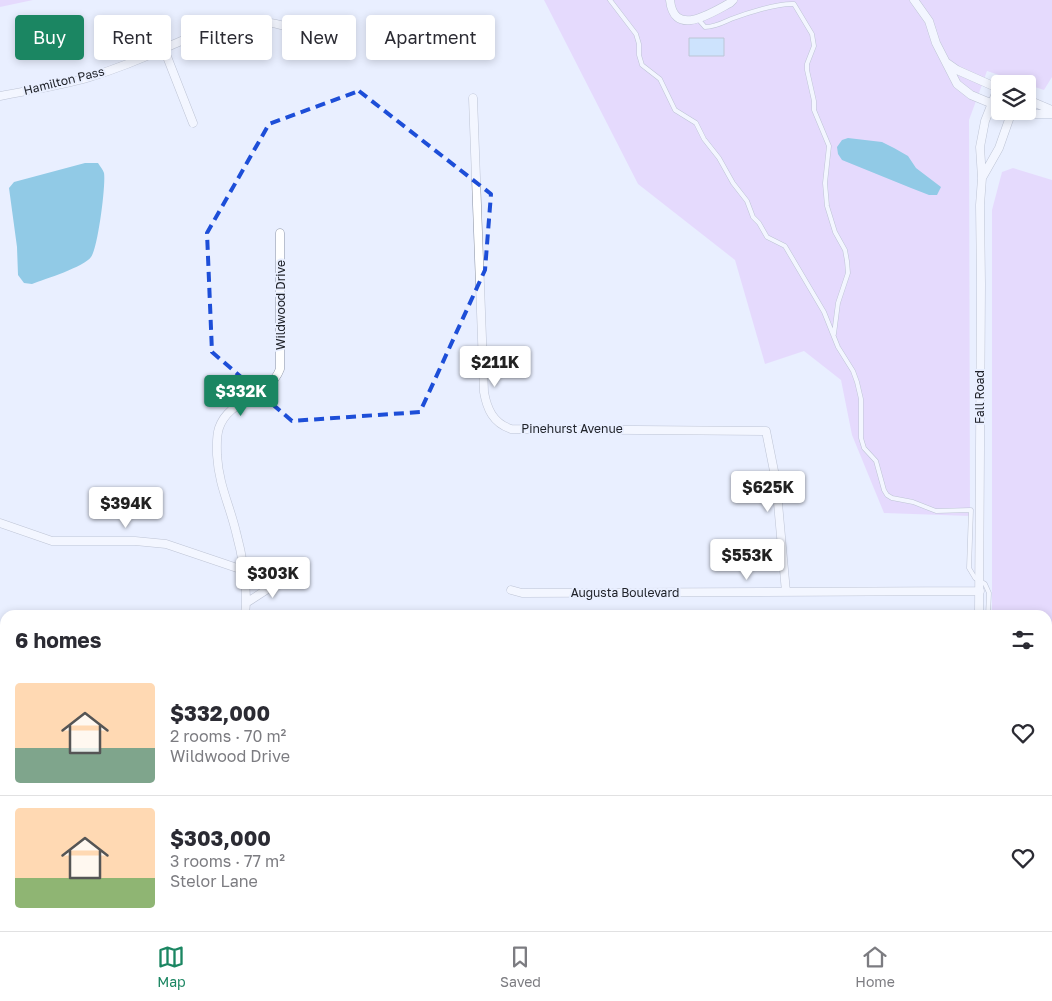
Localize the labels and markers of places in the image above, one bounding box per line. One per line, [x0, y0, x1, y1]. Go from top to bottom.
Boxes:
pin: $211K [460, 346, 530, 388]
pin: $332K [206, 374, 276, 417]
pin: $625K [733, 470, 803, 513]
pin: $394K [91, 486, 161, 529]
pin: $553K [712, 538, 782, 581]
pin: $303K [238, 556, 308, 599]

